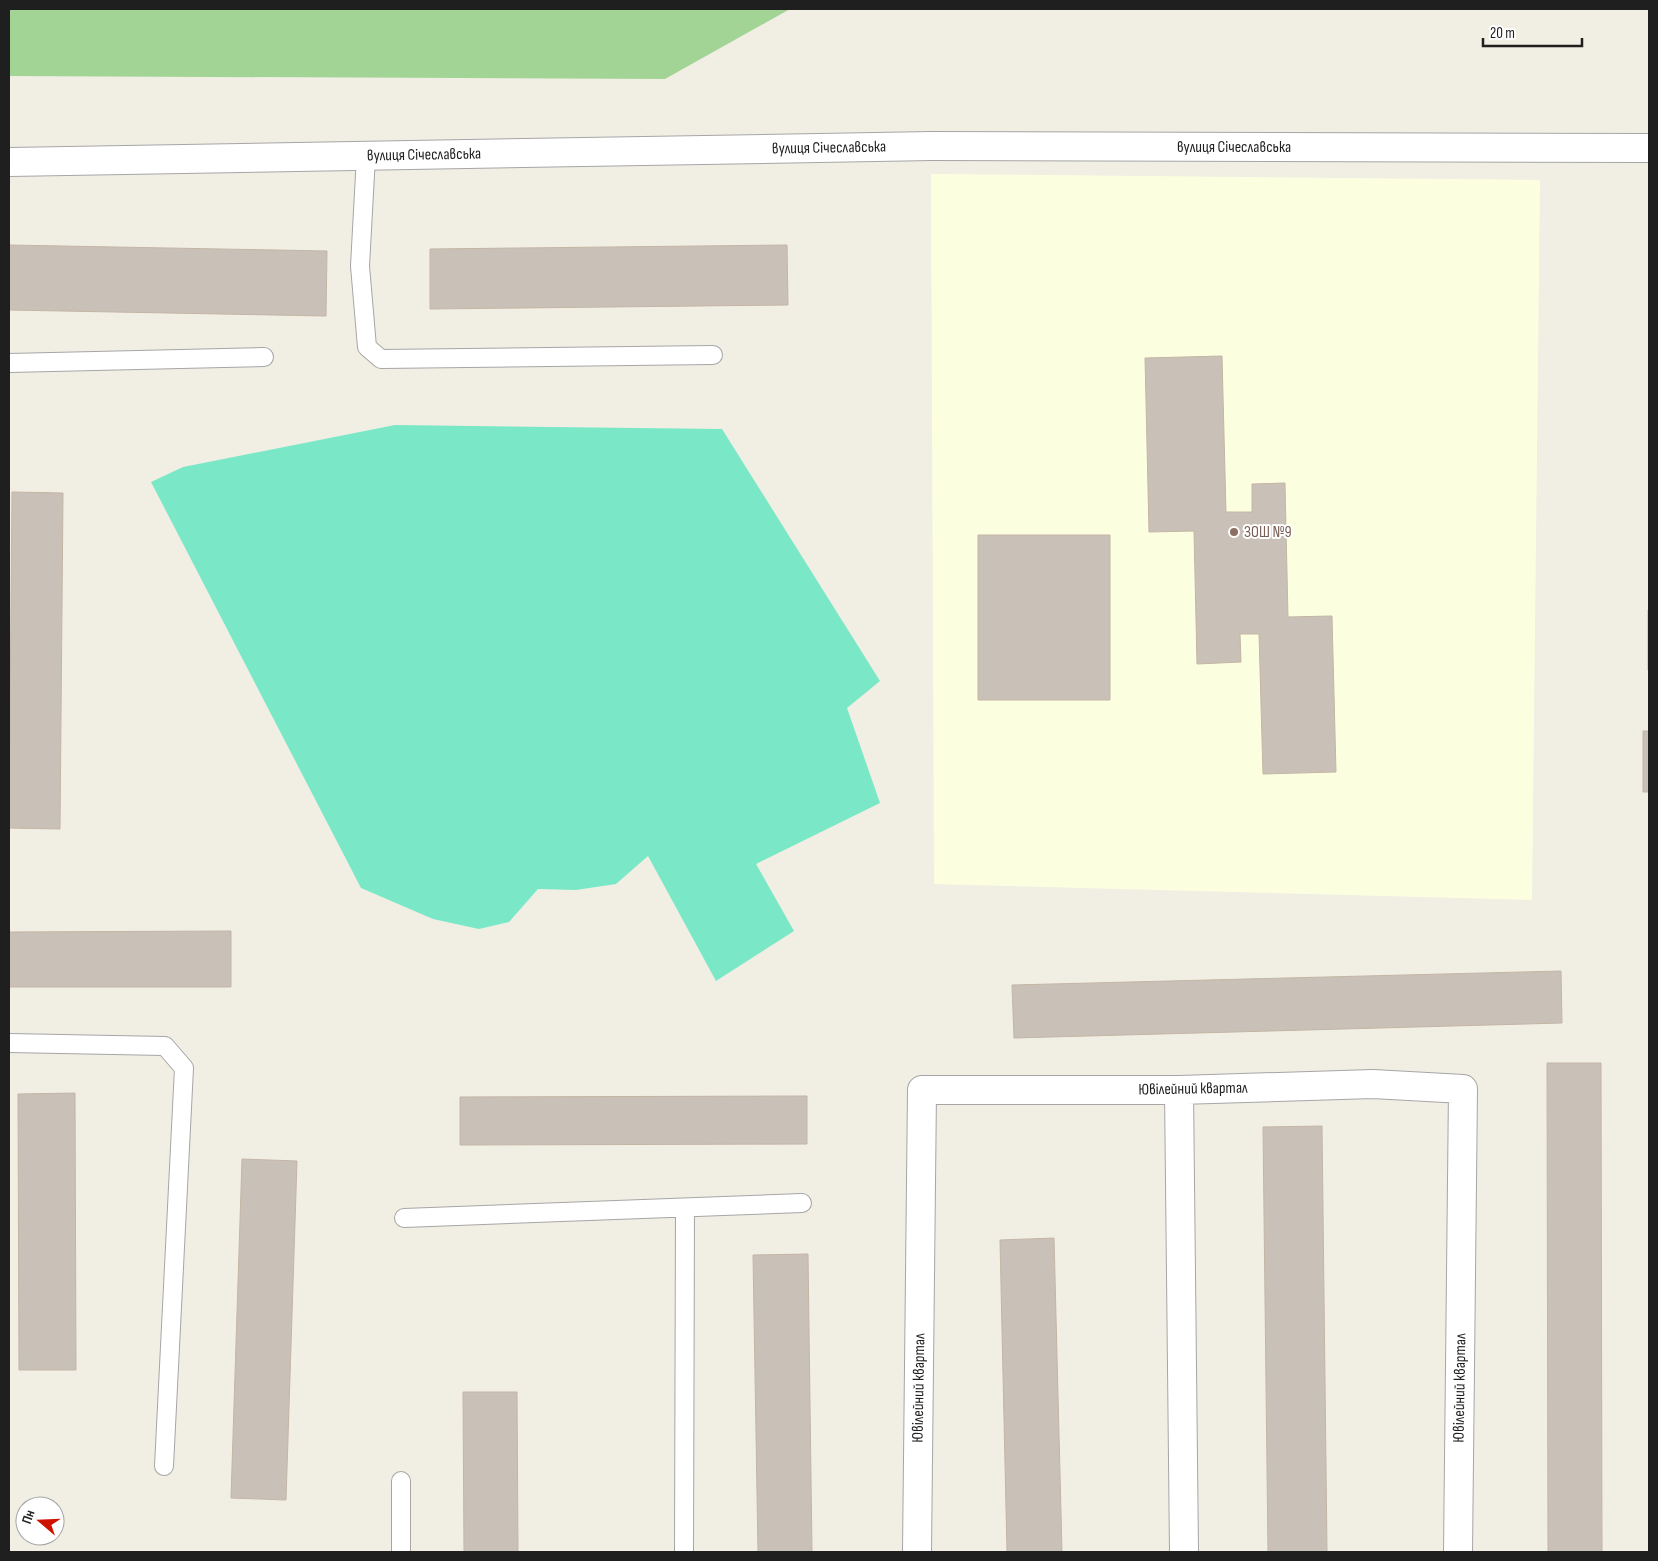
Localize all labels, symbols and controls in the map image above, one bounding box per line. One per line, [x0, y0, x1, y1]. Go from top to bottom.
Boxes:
scale bar [1483, 15, 1582, 47]
text: 20 m [1490, 24, 1515, 43]
street label: вулиця Січеславська [772, 138, 886, 158]
street label: вулиця Січеславська [1177, 138, 1291, 157]
street label: вулиця Січеславська [367, 145, 481, 165]
place label: ЗОШ №9 [1244, 523, 1292, 542]
marker: ЗОШ №9 [1228, 526, 1240, 538]
street label: Ювілейний квартал [1138, 1079, 1248, 1099]
street label: Ювілейний квартал [909, 1333, 929, 1443]
street label: Ювілейний квартал [1450, 1333, 1470, 1443]
north arrow [15, 1496, 65, 1546]
text: Пн [18, 1508, 38, 1526]

